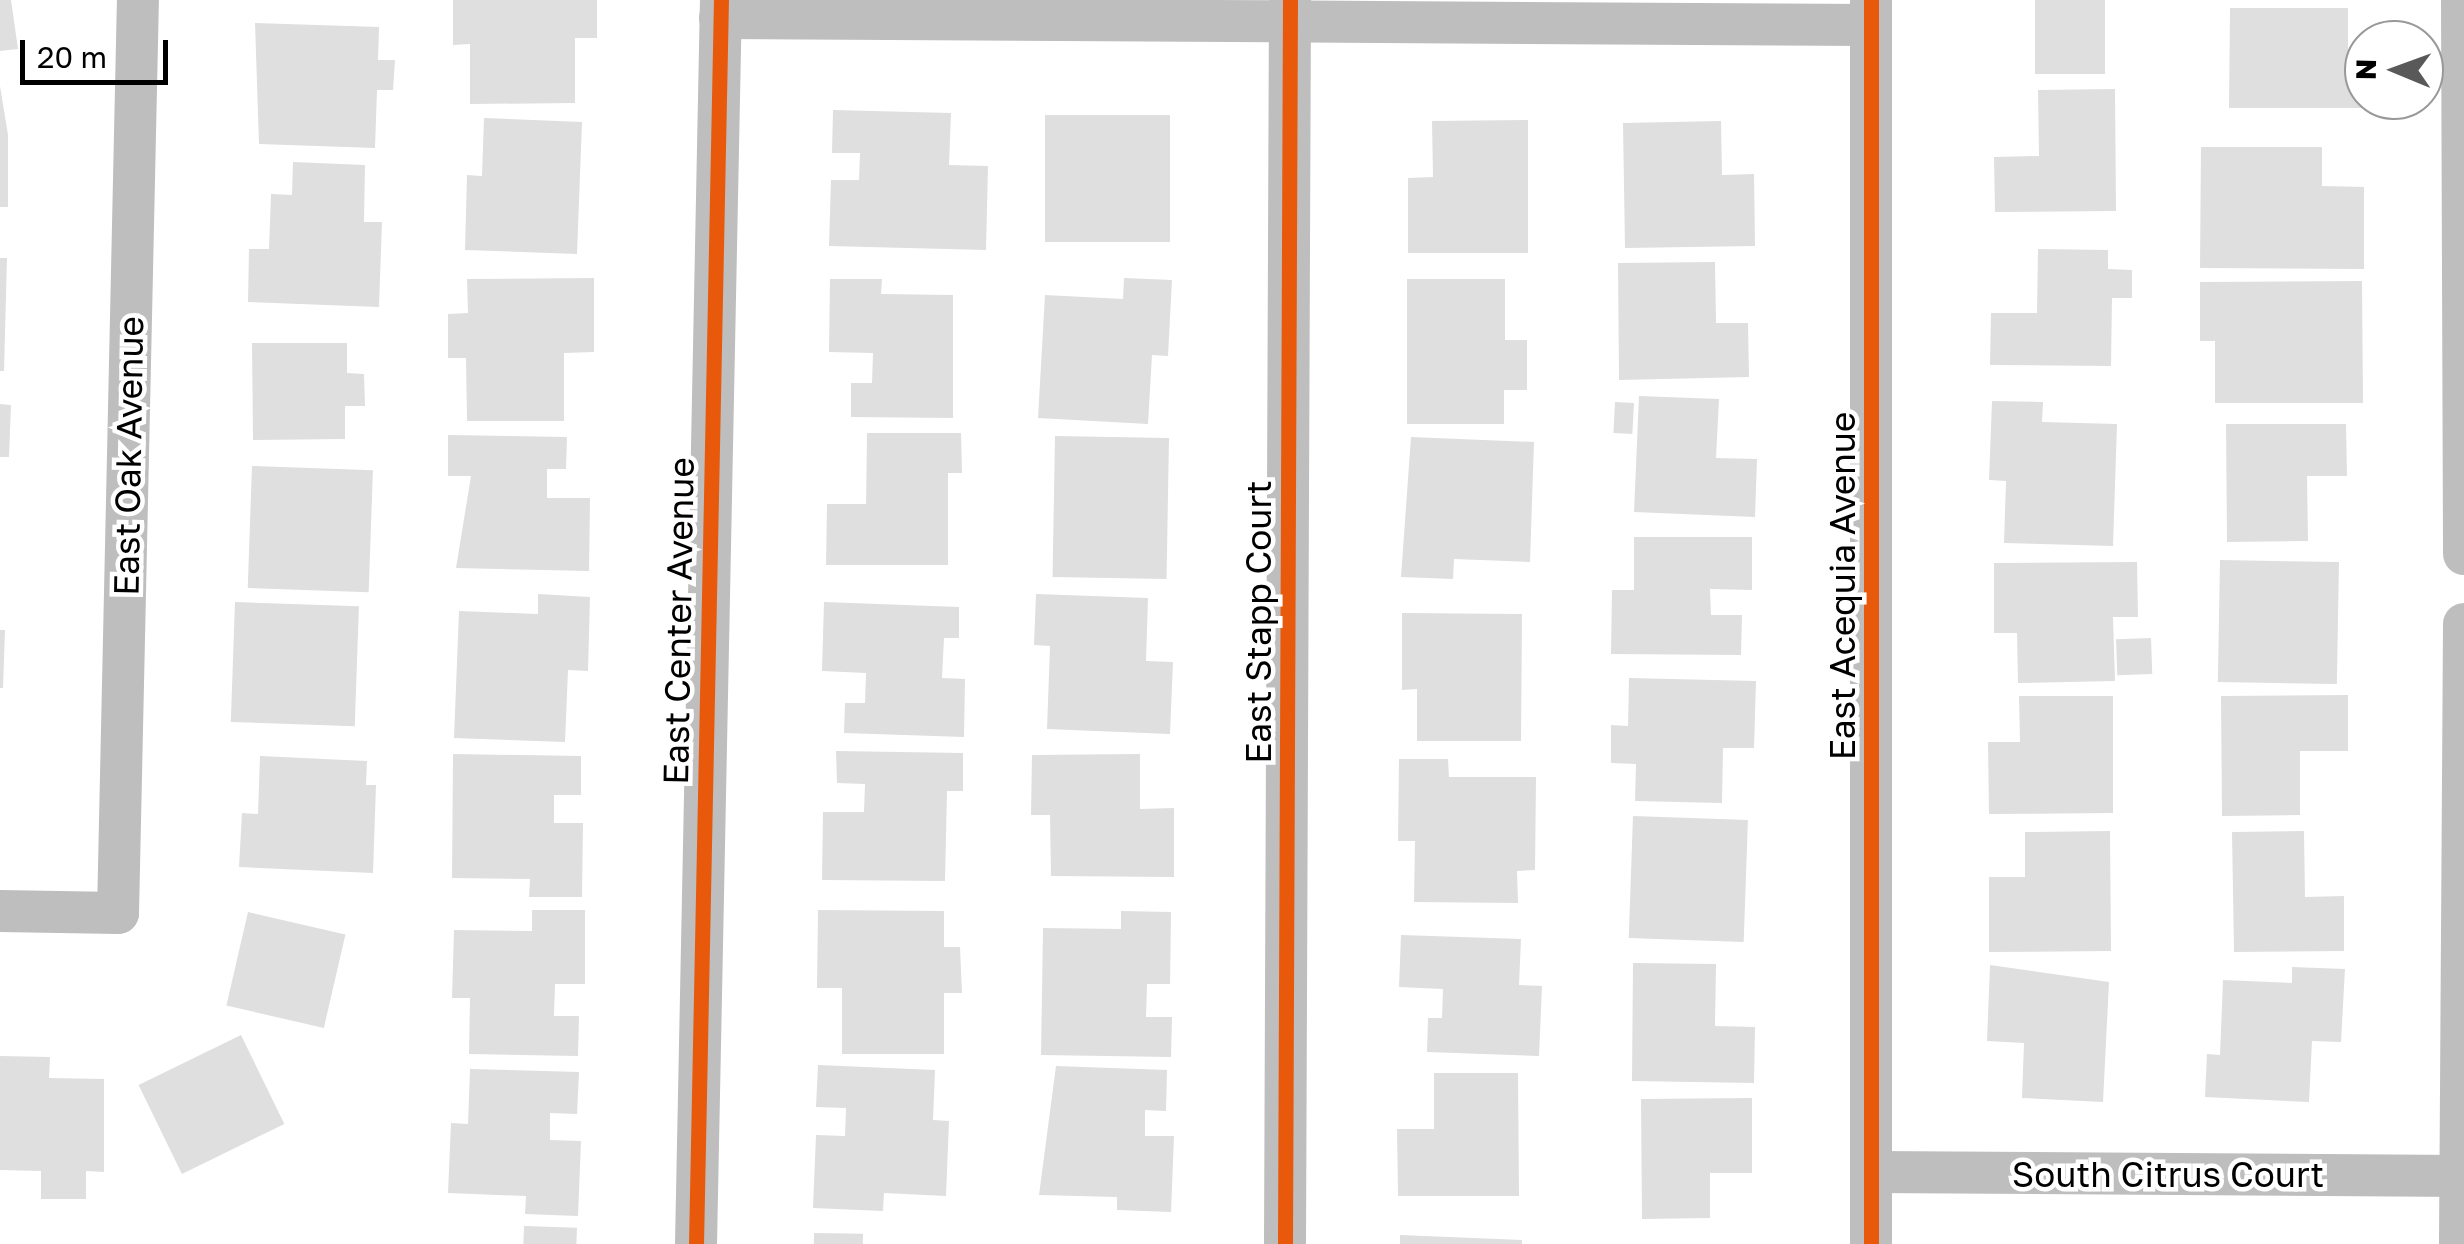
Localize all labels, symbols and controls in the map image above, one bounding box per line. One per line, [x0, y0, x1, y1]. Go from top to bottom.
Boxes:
scale bar [25, 20, 172, 82]
north arrow [2344, 20, 2444, 120]
text: 20 m [37, 39, 107, 75]
text: N [2349, 59, 2382, 80]
street label: East Oak Avenue [105, 316, 151, 596]
street label: East Acequia Avenue [1821, 412, 1863, 760]
street label: East Center Avenue [654, 457, 702, 785]
street label: East Stapp Court [1237, 480, 1279, 764]
street label: South Citrus Court [2012, 1153, 2324, 1195]

